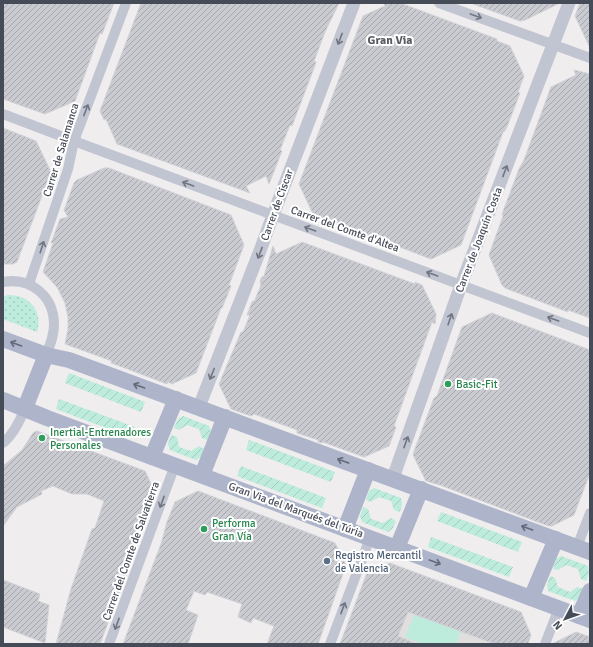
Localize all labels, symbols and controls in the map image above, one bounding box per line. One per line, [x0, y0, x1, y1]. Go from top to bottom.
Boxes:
one-way arrow [469, 13, 481, 21]
one-way arrow [335, 33, 343, 45]
district label: Gran Via [368, 33, 412, 48]
street label: Carrer de Salamanca [41, 101, 82, 198]
one-way arrow [82, 104, 90, 116]
one-way arrow [501, 166, 509, 178]
street label: Carrer de Císcar [258, 168, 296, 242]
one-way arrow [182, 179, 194, 187]
street label: Carrer de Joaquín Costa [453, 185, 505, 294]
street label: Carrer del Comte d'Altea [289, 203, 401, 255]
one-way arrow [304, 224, 316, 232]
one-way arrow [39, 241, 46, 254]
one-way arrow [255, 246, 263, 258]
one-way arrow [426, 270, 438, 278]
one-way arrow [446, 314, 454, 326]
one-way arrow [548, 315, 560, 323]
one-way arrow [10, 340, 23, 347]
one-way arrow [208, 367, 215, 379]
place label: Basic-Fit [456, 378, 498, 391]
marker: Basic-Fit [443, 379, 453, 389]
one-way arrow [133, 381, 145, 389]
place label: Inertial-Entrenadores Personales [50, 426, 151, 452]
marker: Inertial-Entrenadores Personales [37, 433, 47, 443]
one-way arrow [403, 436, 411, 448]
one-way arrow [338, 456, 350, 464]
street label: Carrer del Comte de Salvatierra [100, 479, 162, 622]
street label: Gran Via del Marqués del Túria [227, 479, 366, 541]
one-way arrow [157, 495, 165, 507]
place label: Performa Gran Vía [212, 517, 256, 543]
marker: Performa Gran Vía [199, 524, 209, 534]
one-way arrow [522, 524, 534, 532]
place label: Registro Mercantil de Valencia [335, 549, 422, 575]
marker: Registro Mercantil de Valencia [322, 556, 332, 566]
one-way arrow [428, 559, 440, 567]
north arrow [545, 599, 585, 639]
one-way arrow [340, 602, 348, 614]
one-way arrow [112, 617, 120, 629]
text: N [550, 618, 565, 632]

